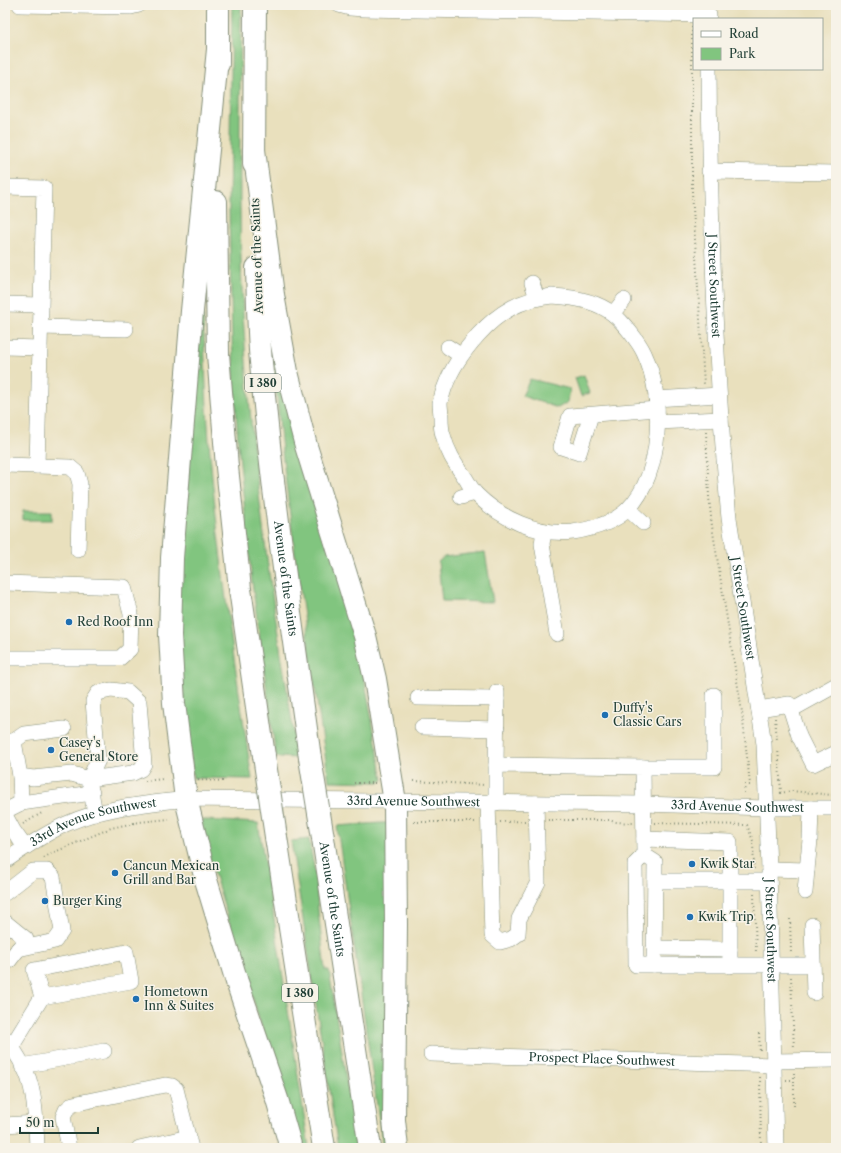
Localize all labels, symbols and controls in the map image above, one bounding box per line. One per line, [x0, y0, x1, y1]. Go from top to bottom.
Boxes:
legend [693, 18, 823, 70]
text: Road [729, 26, 759, 41]
text: Park [729, 46, 756, 61]
street label: Avenue of the Saints [247, 198, 266, 315]
street label: J Street Southwest [705, 232, 724, 339]
road number: I 380 [245, 374, 281, 392]
street label: Avenue of the Saints [271, 519, 301, 637]
street label: J Street Southwest [728, 554, 759, 662]
place label: Red Roof Inn [77, 614, 154, 629]
marker: Red Roof Inn [64, 617, 74, 627]
place label: Duffy's Classic Cars [613, 700, 682, 729]
marker: Duffy's Classic Cars [600, 710, 610, 720]
place label: Casey's General Store [59, 735, 138, 764]
marker: Casey's General Store [46, 745, 56, 755]
street label: 33rd Avenue Southwest [347, 793, 481, 809]
street label: 33rd Avenue Southwest [27, 795, 158, 849]
street label: 33rd Avenue Southwest [671, 797, 805, 815]
street label: Avenue of the Saints [316, 839, 349, 958]
place label: Kwik Star [700, 856, 755, 871]
place label: Cancun Mexican Grill and Bar [123, 858, 220, 887]
marker: Kwik Star [687, 859, 697, 869]
marker: Cancun Mexican Grill and Bar [110, 868, 120, 878]
street label: J Street Southwest [762, 876, 780, 984]
place label: Burger King [53, 893, 122, 908]
marker: Burger King [40, 896, 50, 906]
place label: Kwik Trip [698, 909, 754, 924]
marker: Kwik Trip [685, 912, 695, 922]
place label: Hometown Inn & Suites [144, 984, 214, 1013]
road number: I 380 [282, 984, 318, 1002]
marker: Hometown Inn & Suites [131, 994, 141, 1004]
street label: Prospect Place Southwest [528, 1049, 676, 1069]
scale bar [20, 1109, 98, 1135]
text: 50 m [26, 1115, 55, 1130]

